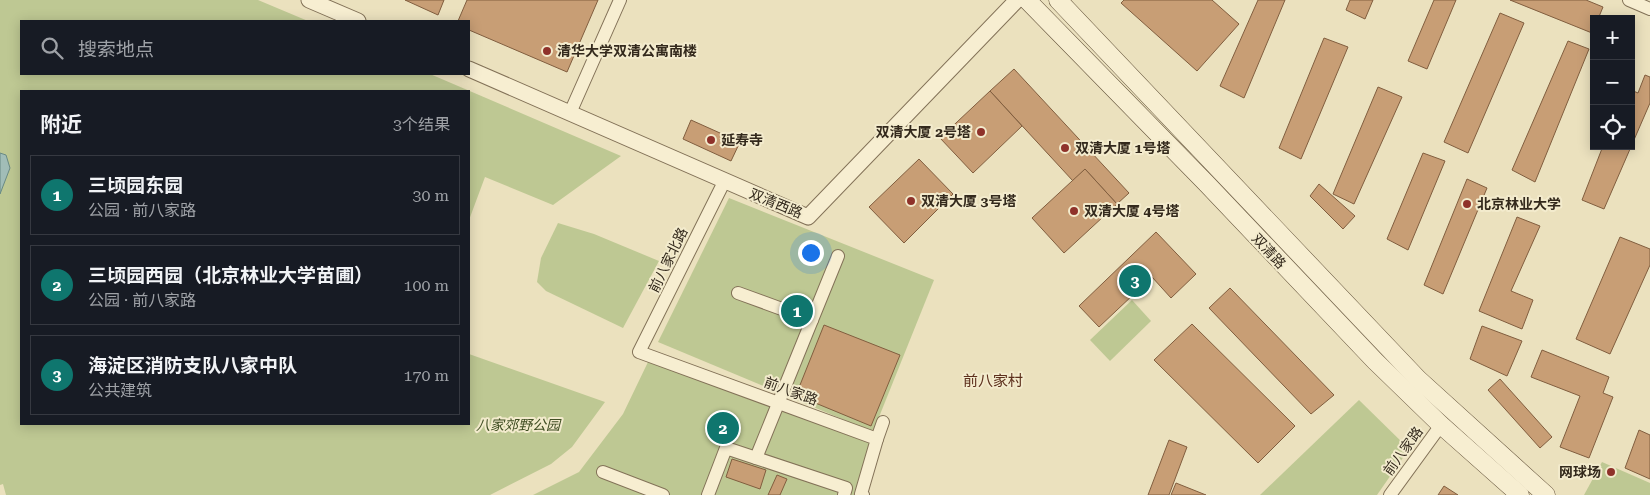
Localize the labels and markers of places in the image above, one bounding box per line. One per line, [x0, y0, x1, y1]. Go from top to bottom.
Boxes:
place label: 清华大学双清公寓南楼 [557, 43, 697, 59]
marker: 清华大学双清公寓南楼 [541, 45, 553, 57]
place label: 双清大厦 2号塔 [876, 124, 971, 140]
marker: 双清大厦 2号塔 [975, 126, 987, 138]
place label: 延寿寺 [721, 132, 763, 148]
marker: 延寿寺 [705, 134, 717, 146]
place label: 双清大厦 1号塔 [1075, 140, 1170, 156]
marker: 双清大厦 1号塔 [1059, 142, 1071, 154]
place label: 双清大厦 3号塔 [921, 193, 1016, 209]
marker: 双清大厦 3号塔 [905, 195, 917, 207]
place label: 北京林业大学 [1477, 196, 1561, 212]
marker: 北京林业大学 [1461, 198, 1473, 210]
place label: 双清大厦 4号塔 [1084, 203, 1179, 219]
marker: 双清大厦 4号塔 [1068, 205, 1080, 217]
pin: 3 [1119, 262, 1151, 300]
pin: 1 [781, 292, 813, 330]
pin: 2 [707, 409, 739, 447]
place label: 网球场 [1559, 464, 1601, 480]
marker: 网球场 [1605, 466, 1617, 478]

